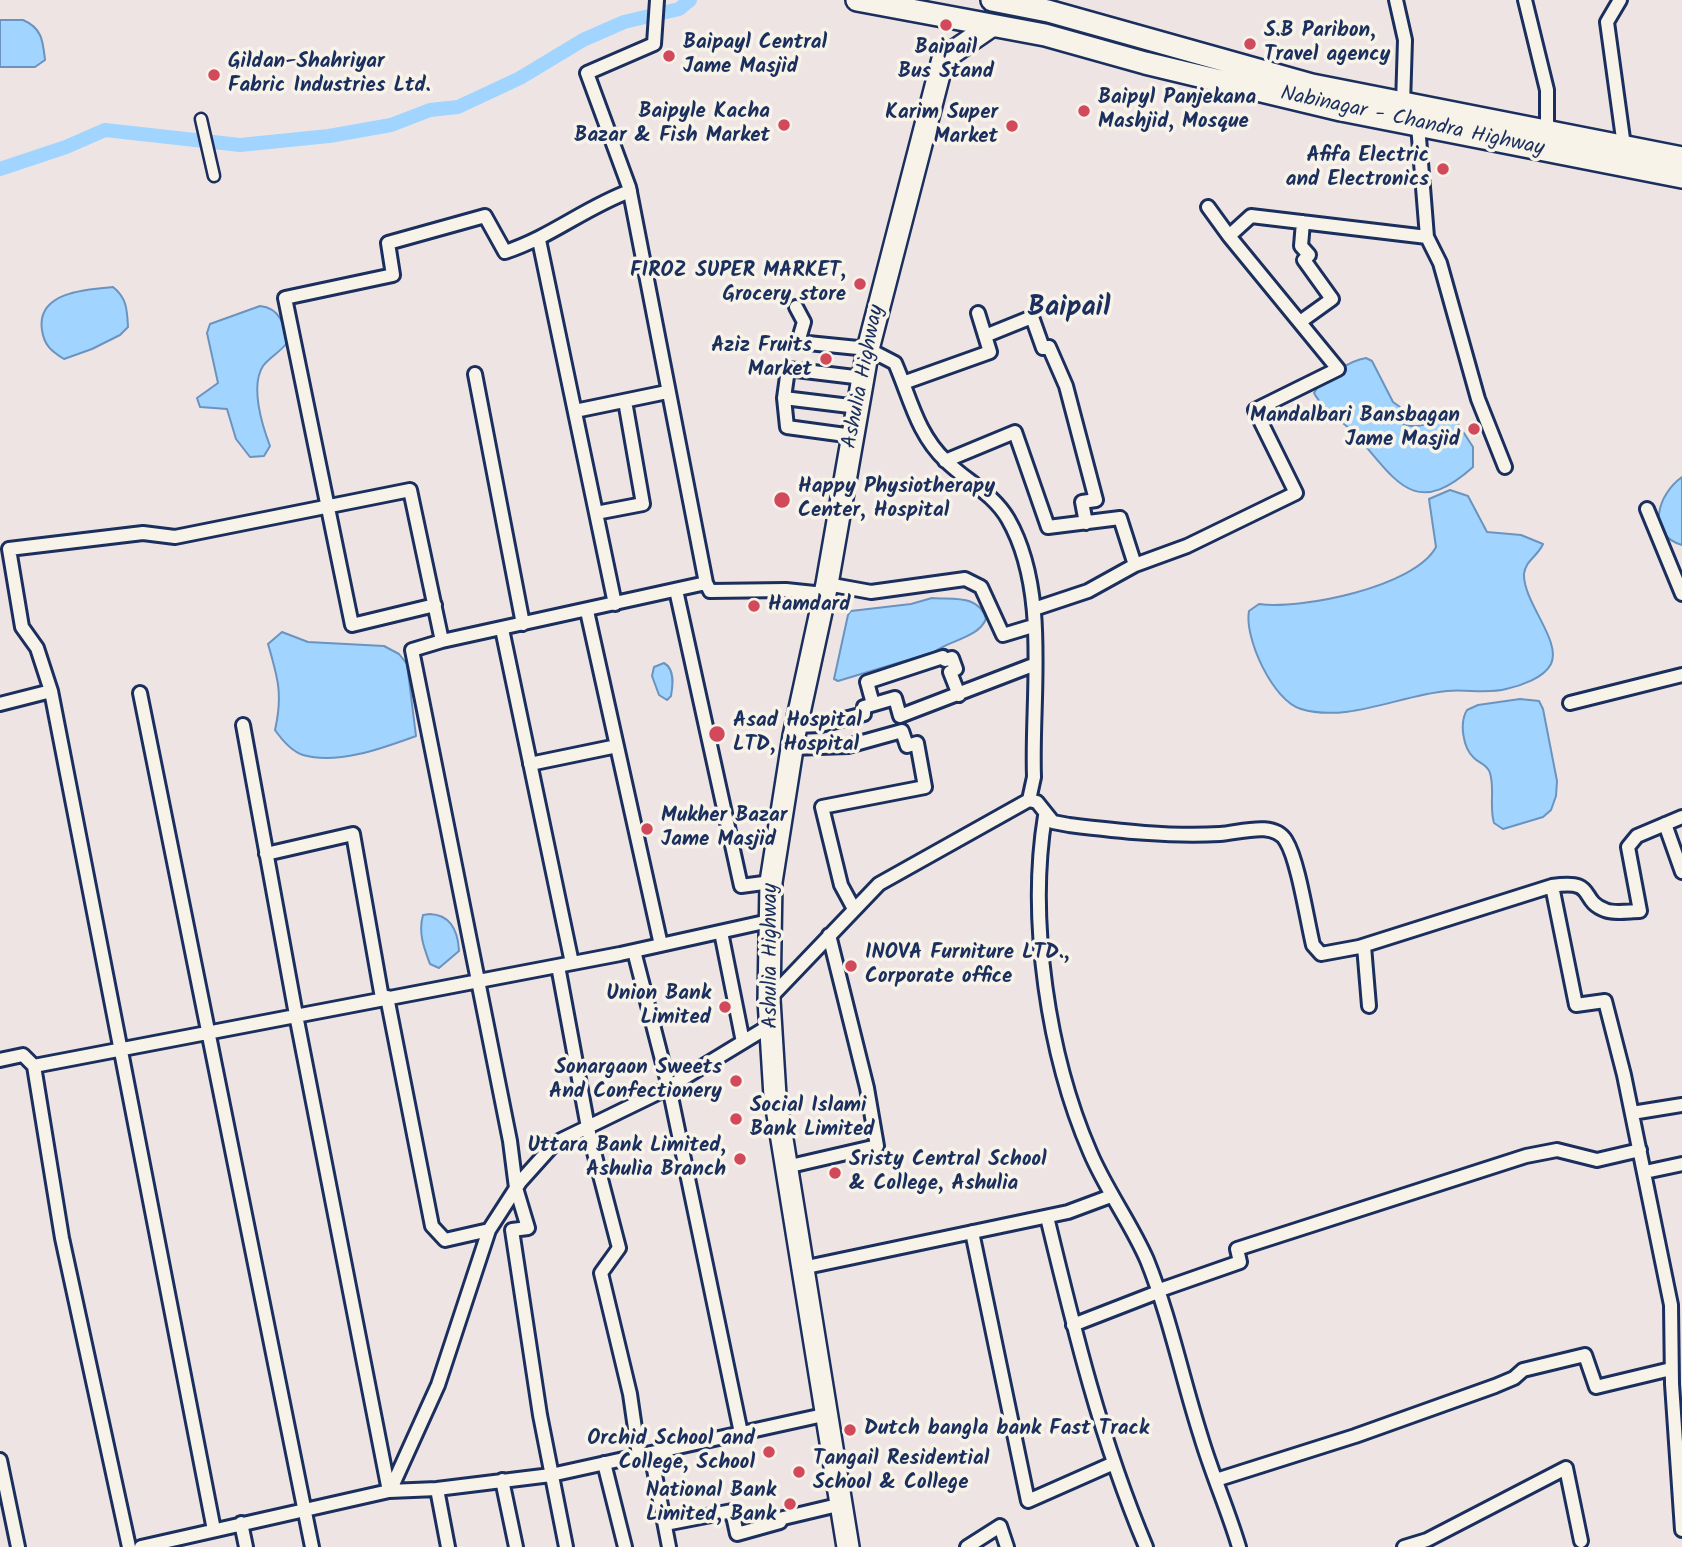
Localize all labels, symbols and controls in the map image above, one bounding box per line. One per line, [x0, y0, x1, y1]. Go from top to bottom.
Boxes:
marker: Baipail Bus Stand [938, 17, 954, 33]
place label: S.B Paribon, Travel agency [1264, 19, 1390, 69]
place label: Baipayl Central Jame Masjid [683, 31, 827, 81]
place label: Baipail Bus Stand [898, 36, 994, 86]
marker: S.B Paribon, Travel agency [1242, 36, 1258, 52]
marker: Baipayl Central Jame Masjid [661, 48, 677, 64]
place label: Gildan-Shahriyar Fabric Industries Ltd. [228, 50, 431, 100]
marker: Gildan-Shahriyar Fabric Industries Ltd. [206, 67, 222, 83]
street label: Nabinagar - Chandra Highway [1278, 83, 1546, 163]
place label: Baipyl Panjekana Mashjid, Mosque [1098, 86, 1256, 136]
place label: Baipyle Kacha Bazar & Fish Market [574, 100, 770, 150]
place label: Karim Super Market [885, 101, 998, 151]
marker: Baipyl Panjekana Mashjid, Mosque [1076, 103, 1092, 119]
marker: Baipyle Kacha Bazar & Fish Market [776, 117, 792, 133]
marker: Karim Super Market [1004, 118, 1020, 134]
place label: Afifa Electric and Electronics [1286, 144, 1429, 194]
marker: Afifa Electric and Electronics [1435, 161, 1451, 177]
place label: FIROZ SUPER MARKET, Grocery store [630, 259, 846, 309]
marker: FIROZ SUPER MARKET, Grocery store [852, 276, 868, 292]
district label: Baipail [1027, 293, 1111, 327]
street label: Ashulia Highway [839, 303, 891, 451]
place label: Aziz Fruits Market [711, 334, 812, 384]
marker: Aziz Fruits Market [818, 351, 834, 367]
place label: Mandalbari Bansbagan Jame Masjid [1250, 404, 1460, 454]
marker: Mandalbari Bansbagan Jame Masjid [1466, 421, 1482, 437]
place label: Happy Physiotherapy Center, Hospital [798, 475, 995, 525]
marker: Happy Physiotherapy Center, Hospital [772, 490, 792, 510]
place label: Hamdard [768, 593, 851, 619]
marker: Hamdard [746, 598, 762, 614]
place label: Asad Hospital LTD, Hospital [733, 709, 862, 759]
marker: Asad Hospital LTD, Hospital [707, 724, 727, 744]
place label: Mukher Bazar Jame Masjid [661, 804, 787, 854]
marker: Mukher Bazar Jame Masjid [639, 821, 655, 837]
street label: Ashulia Highway [759, 883, 785, 1029]
place label: INOVA Furniture LTD., Corporate office [865, 941, 1069, 991]
marker: INOVA Furniture LTD., Corporate office [843, 958, 859, 974]
place label: Union Bank Limited [606, 982, 711, 1032]
marker: Union Bank Limited [717, 999, 733, 1015]
place label: Sonargaon Sweets And Confectionery [549, 1056, 722, 1106]
marker: Sonargaon Sweets And Confectionery [728, 1073, 744, 1089]
place label: Social Islami Bank Limited [750, 1094, 875, 1144]
marker: Social Islami Bank Limited [728, 1111, 744, 1127]
place label: Uttara Bank Limited, Ashulia Branch [527, 1134, 726, 1184]
place label: Sristy Central School & College, Ashulia [849, 1148, 1047, 1198]
marker: Uttara Bank Limited, Ashulia Branch [732, 1151, 748, 1167]
marker: Sristy Central School & College, Ashulia [827, 1165, 843, 1181]
place label: Dutch bangla bank Fast Track [864, 1417, 1149, 1443]
marker: Dutch bangla bank Fast Track [842, 1422, 858, 1438]
place label: Orchid School and College, School [587, 1427, 755, 1477]
marker: Orchid School and College, School [761, 1444, 777, 1460]
place label: Tangail Residential School & College [813, 1447, 989, 1497]
marker: Tangail Residential School & College [791, 1464, 807, 1480]
place label: National Bank Limited, Bank [646, 1479, 776, 1529]
marker: National Bank Limited, Bank [782, 1496, 798, 1512]

